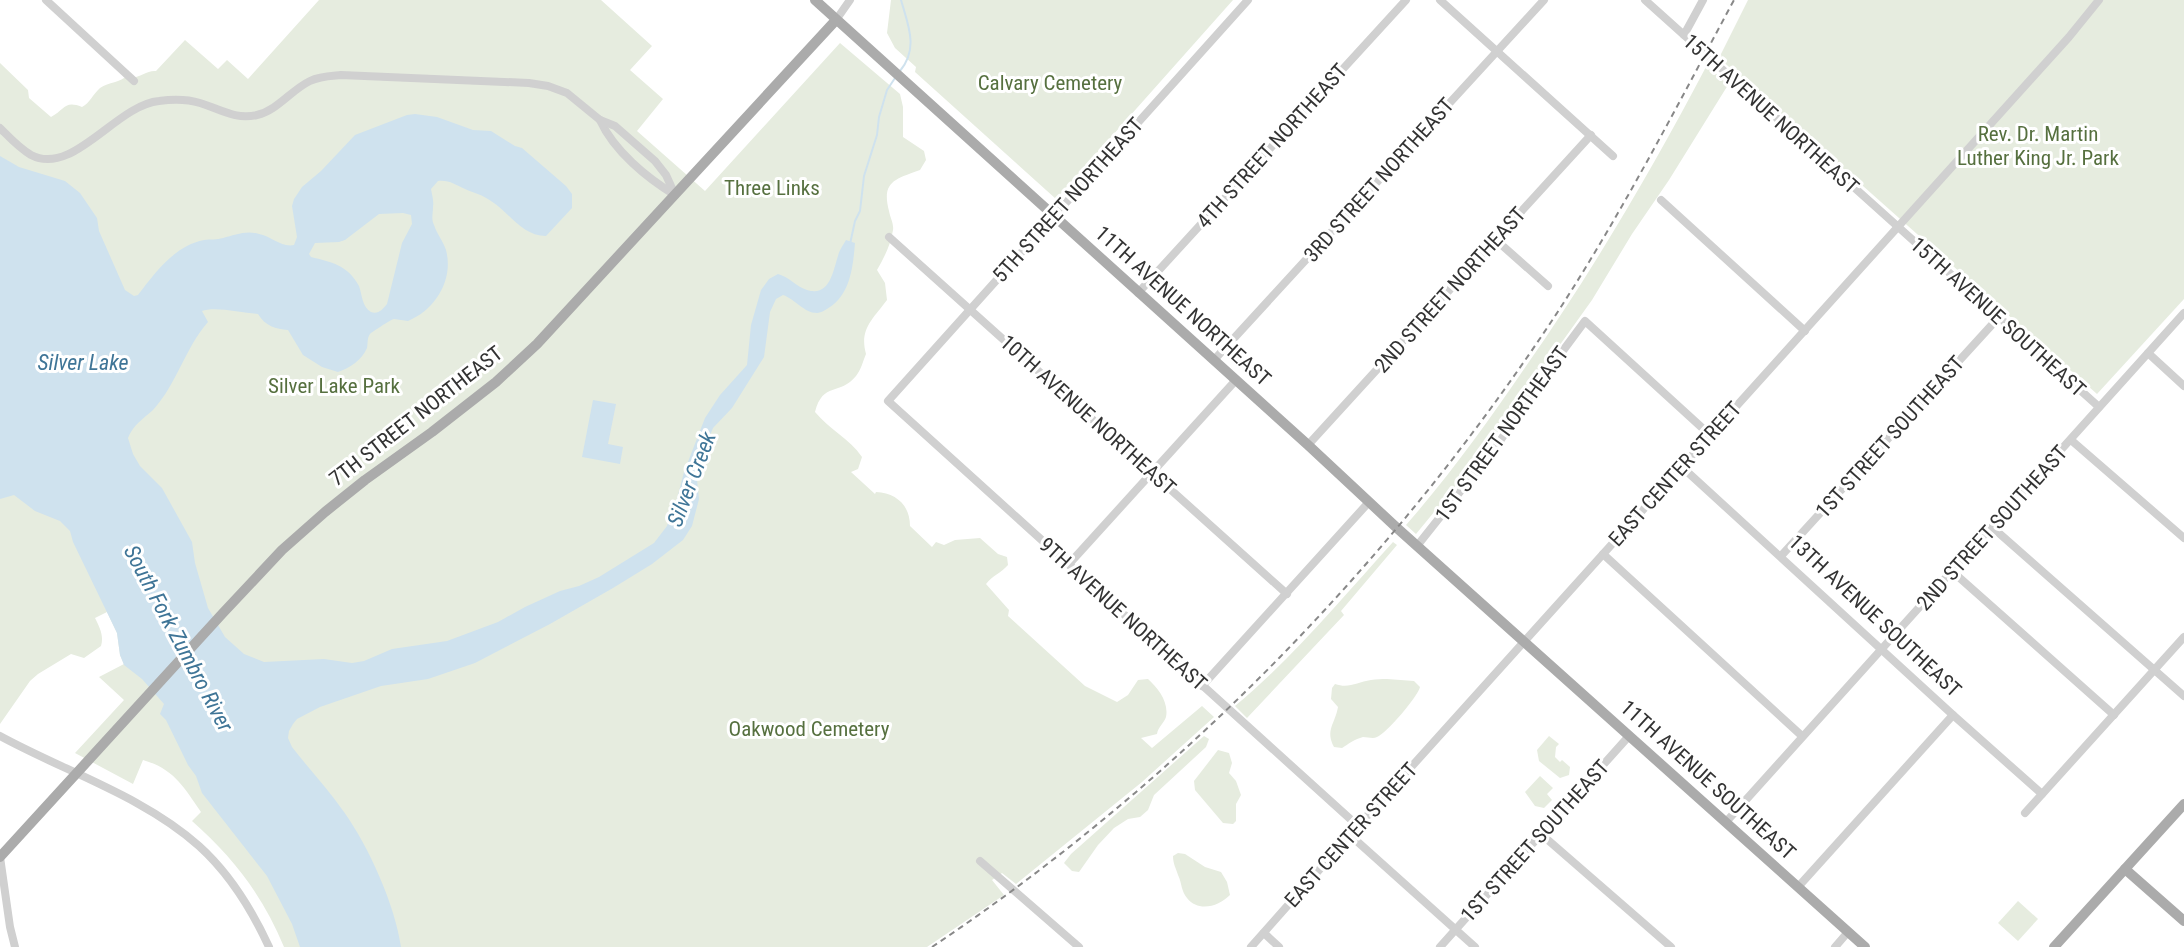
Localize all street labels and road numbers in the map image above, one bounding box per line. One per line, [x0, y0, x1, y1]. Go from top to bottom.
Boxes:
street label: 15TH AVENUE NORTHEAST [1679, 29, 1864, 199]
street label: 4TH STREET NORTHEAST [1192, 59, 1352, 233]
street label: 3RD STREET NORTHEAST [1299, 93, 1459, 267]
street label: 5TH STREET NORTHEAST [988, 113, 1148, 287]
street label: 2ND STREET NORTHEAST [1370, 202, 1531, 377]
street label: 11TH AVENUE NORTHEAST [1091, 221, 1276, 391]
street label: 15TH AVENUE SOUTHEAST [1906, 232, 2090, 402]
street label: 10TH AVENUE NORTHEAST [996, 330, 1181, 500]
street label: 7TH STREET NORTHEAST [325, 341, 507, 491]
street label: 1ST STREET NORTHEAST [1430, 342, 1574, 526]
street label: 1ST STREET SOUTHEAST [1811, 351, 1969, 523]
street label: EAST CENTER STREET [1604, 397, 1746, 551]
street label: 2ND STREET SOUTHEAST [1912, 441, 2072, 615]
street label: 13TH AVENUE SOUTHEAST [1784, 530, 1966, 702]
street label: 9TH AVENUE NORTHEAST [1034, 533, 1212, 696]
street label: 11TH AVENUE SOUTHEAST [1616, 695, 1800, 865]
street label: 1ST STREET SOUTHEAST [1456, 755, 1614, 927]
street label: EAST CENTER STREET [1280, 758, 1422, 912]

